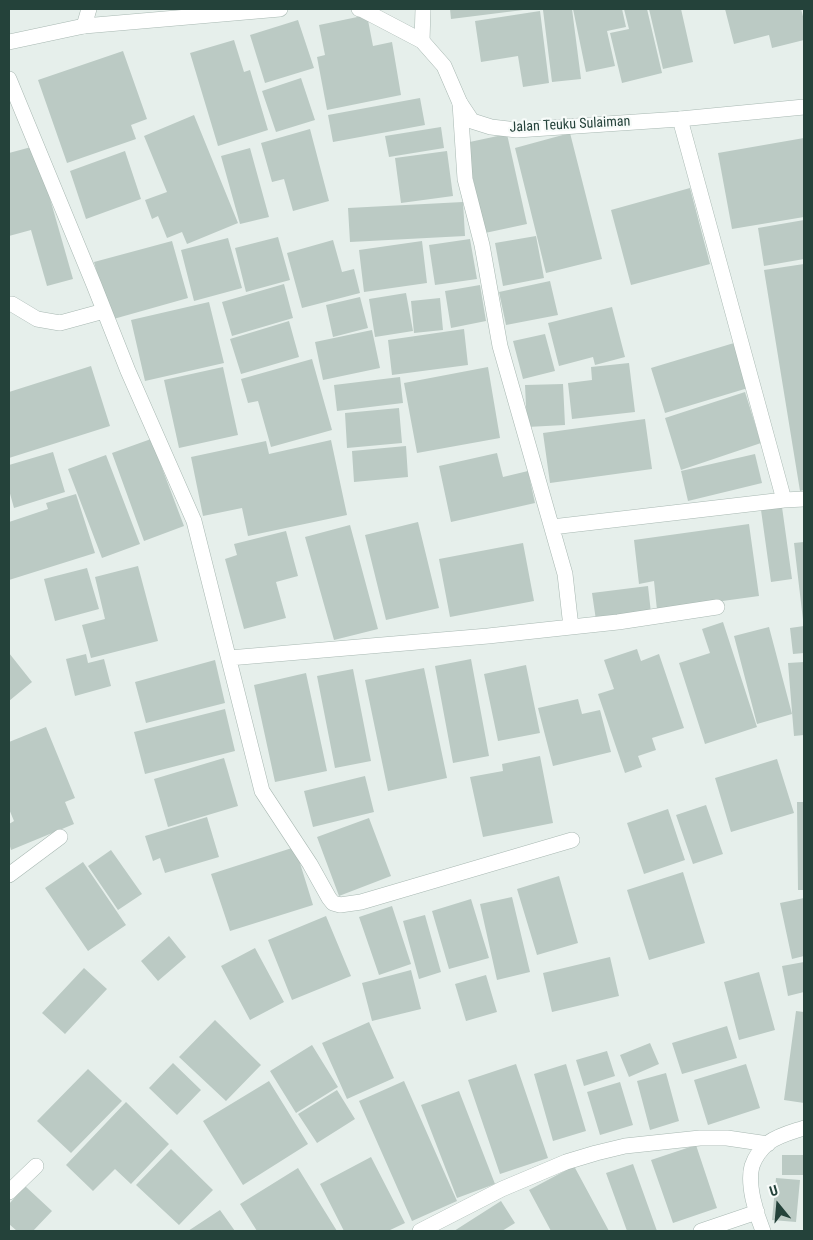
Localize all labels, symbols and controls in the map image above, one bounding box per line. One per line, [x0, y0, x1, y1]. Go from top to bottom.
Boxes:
street label: Jalan Teuku Sulaiman [509, 113, 631, 137]
north arrow [753, 1180, 803, 1230]
text: U [767, 1182, 780, 1199]

